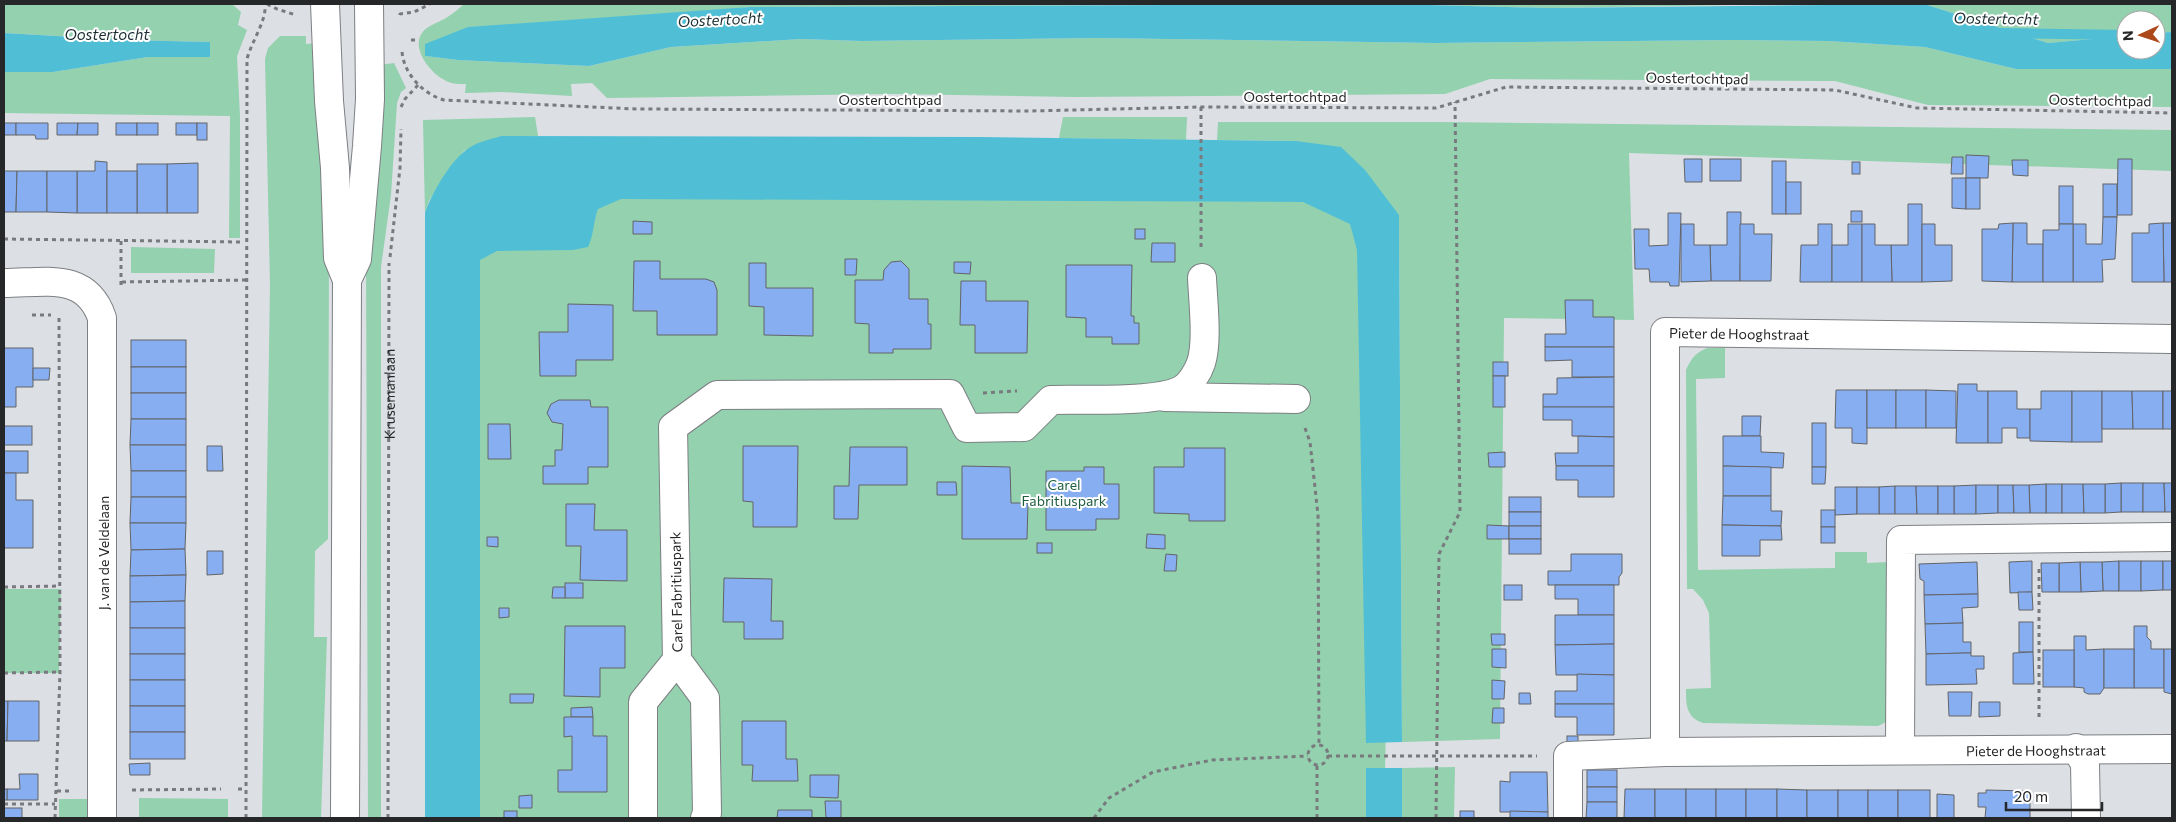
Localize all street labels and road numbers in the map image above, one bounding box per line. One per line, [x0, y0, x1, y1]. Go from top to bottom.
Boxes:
street label: Oostertochtpad [1645, 69, 1749, 87]
street label: Oostertochtpad [1244, 88, 1347, 105]
street label: Oostertochtpad [839, 91, 942, 108]
street label: Oostertochtpad [2048, 91, 2152, 109]
street label: Pieter de Hooghstraat [1669, 324, 1809, 342]
street label: Krusemanlaan [380, 349, 397, 439]
street label: J. van de Veldelaan [95, 496, 112, 610]
street label: Carel Fabritiuspark [666, 531, 686, 653]
street label: Pieter de Hooghstraat [1966, 741, 2106, 759]

